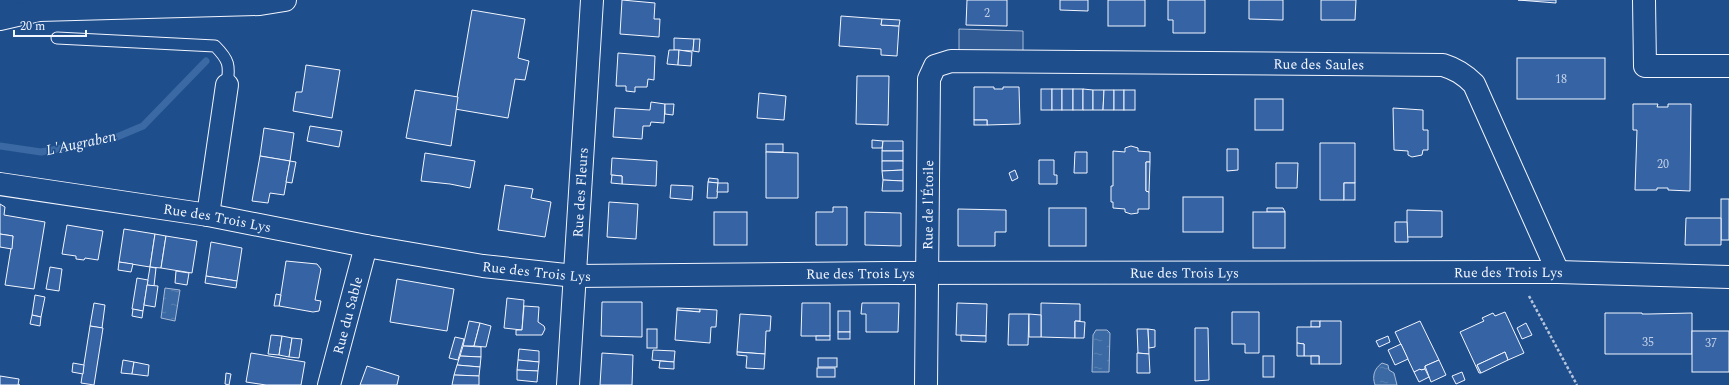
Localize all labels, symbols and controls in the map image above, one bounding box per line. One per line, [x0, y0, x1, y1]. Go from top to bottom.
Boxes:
house number: 2 [984, 4, 990, 23]
scale bar [14, 12, 86, 38]
text: 20 m [20, 17, 45, 36]
street label: Rue des Saules [1273, 54, 1364, 75]
house number: 18 [1555, 70, 1567, 89]
water label: L'Augraben [44, 125, 119, 162]
street label: Rue des Fleurs [567, 147, 594, 238]
house number: 20 [1657, 155, 1669, 174]
street label: Rue de l'Étoile [917, 160, 939, 250]
street label: Rue des Trois Lys [162, 198, 273, 238]
street label: Rue des Trois Lys [481, 256, 591, 287]
street label: Rue des Trois Lys [1130, 262, 1239, 284]
street label: Rue des Trois Lys [1454, 262, 1563, 283]
street label: Rue des Trois Lys [806, 263, 915, 285]
street label: Rue du Sable [328, 274, 368, 357]
house number: 35 [1642, 333, 1654, 352]
house number: 37 [1705, 334, 1717, 353]

